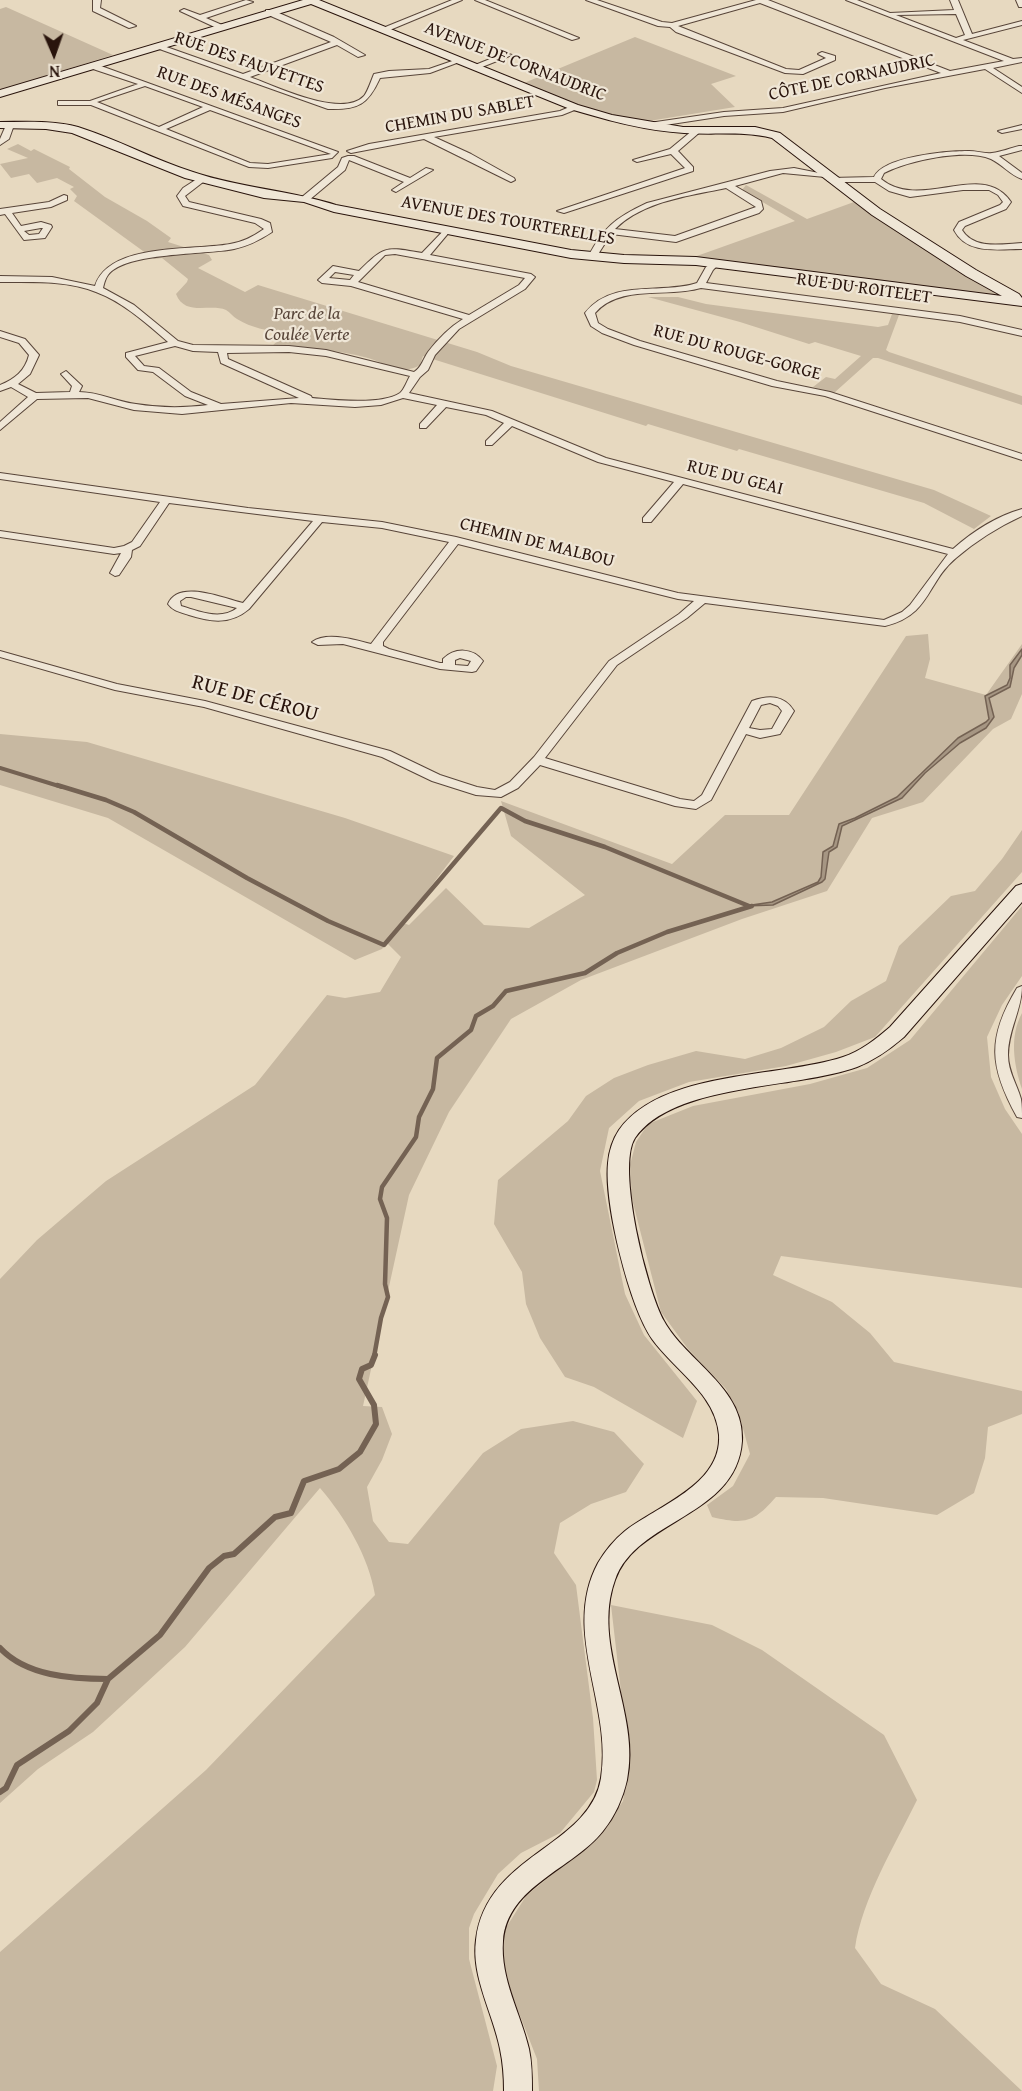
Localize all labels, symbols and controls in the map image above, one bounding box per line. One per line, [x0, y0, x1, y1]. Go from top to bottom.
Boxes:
street label: AVENUE DE CORNAUDRIC [421, 17, 609, 107]
north arrow [24, 24, 84, 84]
street label: RUE DES FAUVETTES [171, 27, 327, 99]
street label: CÔTE DE CORNAUDRIC [767, 50, 937, 106]
text: N [49, 60, 60, 84]
street label: RUE DES MÉSANGES [154, 62, 304, 134]
street label: CHEMIN DU SABLET [384, 91, 536, 139]
street label: AVENUE DES TOURTERELLES [399, 192, 617, 250]
street label: RUE DU ROITELET [795, 269, 933, 309]
park label: Parc de la Coulée Verte [264, 303, 350, 346]
street label: RUE DU ROUGE-GORGE [651, 320, 823, 386]
street label: RUE DU GEAI [685, 456, 785, 500]
street label: CHEMIN DE MALBOU [458, 513, 616, 573]
street label: RUE DE CÉROU [189, 670, 321, 728]

